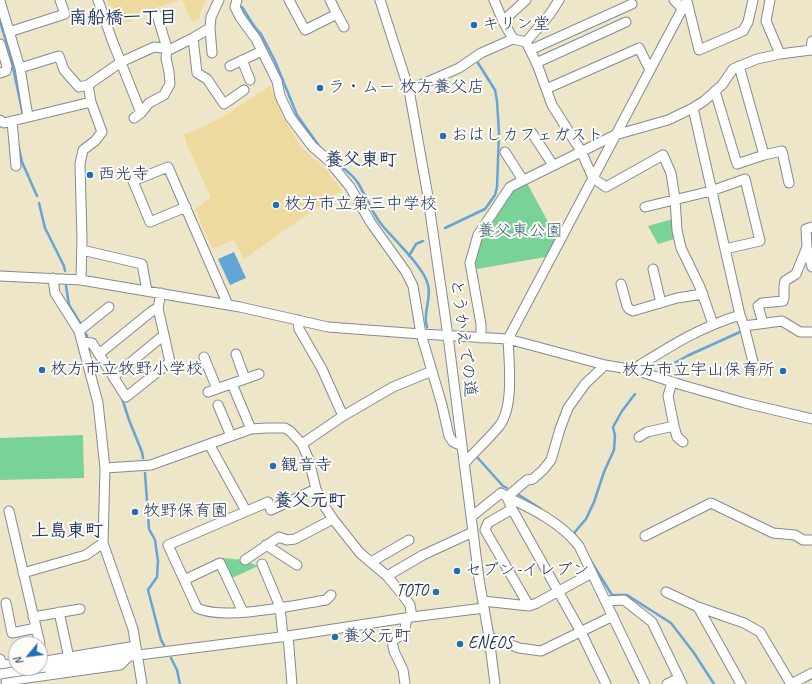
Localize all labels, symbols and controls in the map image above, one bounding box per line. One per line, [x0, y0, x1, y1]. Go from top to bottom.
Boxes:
district label: 南船橋一丁目 [69, 7, 177, 29]
place label: キリン堂 [482, 15, 550, 35]
marker: キリン堂 [469, 20, 479, 30]
place label: ラ・ムー 枚方養父店 [328, 78, 484, 98]
marker: ラ・ムー 枚方養父店 [315, 83, 325, 93]
place label: おはしカフェガスト [451, 126, 604, 146]
marker: おはしカフェガスト [438, 131, 448, 141]
district label: 養父東町 [325, 149, 397, 171]
place label: 西光寺 [98, 165, 149, 185]
marker: 西光寺 [85, 170, 95, 180]
place label: 枚方市立第三中学校 [284, 195, 437, 215]
marker: 枚方市立第三中学校 [271, 200, 281, 210]
park label: 養父東公園 [478, 222, 562, 242]
street label: とうかえでの道 [446, 278, 480, 398]
place label: 枚方市立牧野小学校 [50, 360, 203, 380]
place label: 枚方市立宇山保育所 [622, 361, 775, 381]
marker: 枚方市立牧野小学校 [37, 365, 47, 375]
marker: 枚方市立宇山保育所 [778, 366, 788, 376]
place label: 観音寺 [281, 456, 332, 476]
marker: 観音寺 [268, 461, 278, 471]
district label: 養父元町 [274, 490, 346, 512]
place label: 牧野保育園 [143, 502, 228, 522]
marker: 牧野保育園 [130, 507, 140, 517]
district label: 上島東町 [31, 520, 103, 542]
place label: セブン-イレブン [465, 561, 590, 581]
marker: セブン-イレブン [452, 566, 462, 576]
place label: TOTO [396, 582, 428, 602]
marker: TOTO [431, 587, 441, 597]
place label: 養父元町 [343, 627, 411, 647]
marker: 養父元町 [330, 632, 340, 642]
place label: ENEOS [468, 634, 513, 654]
north arrow [8, 636, 48, 676]
marker: ENEOS [455, 639, 465, 649]
text: N [11, 655, 26, 668]

